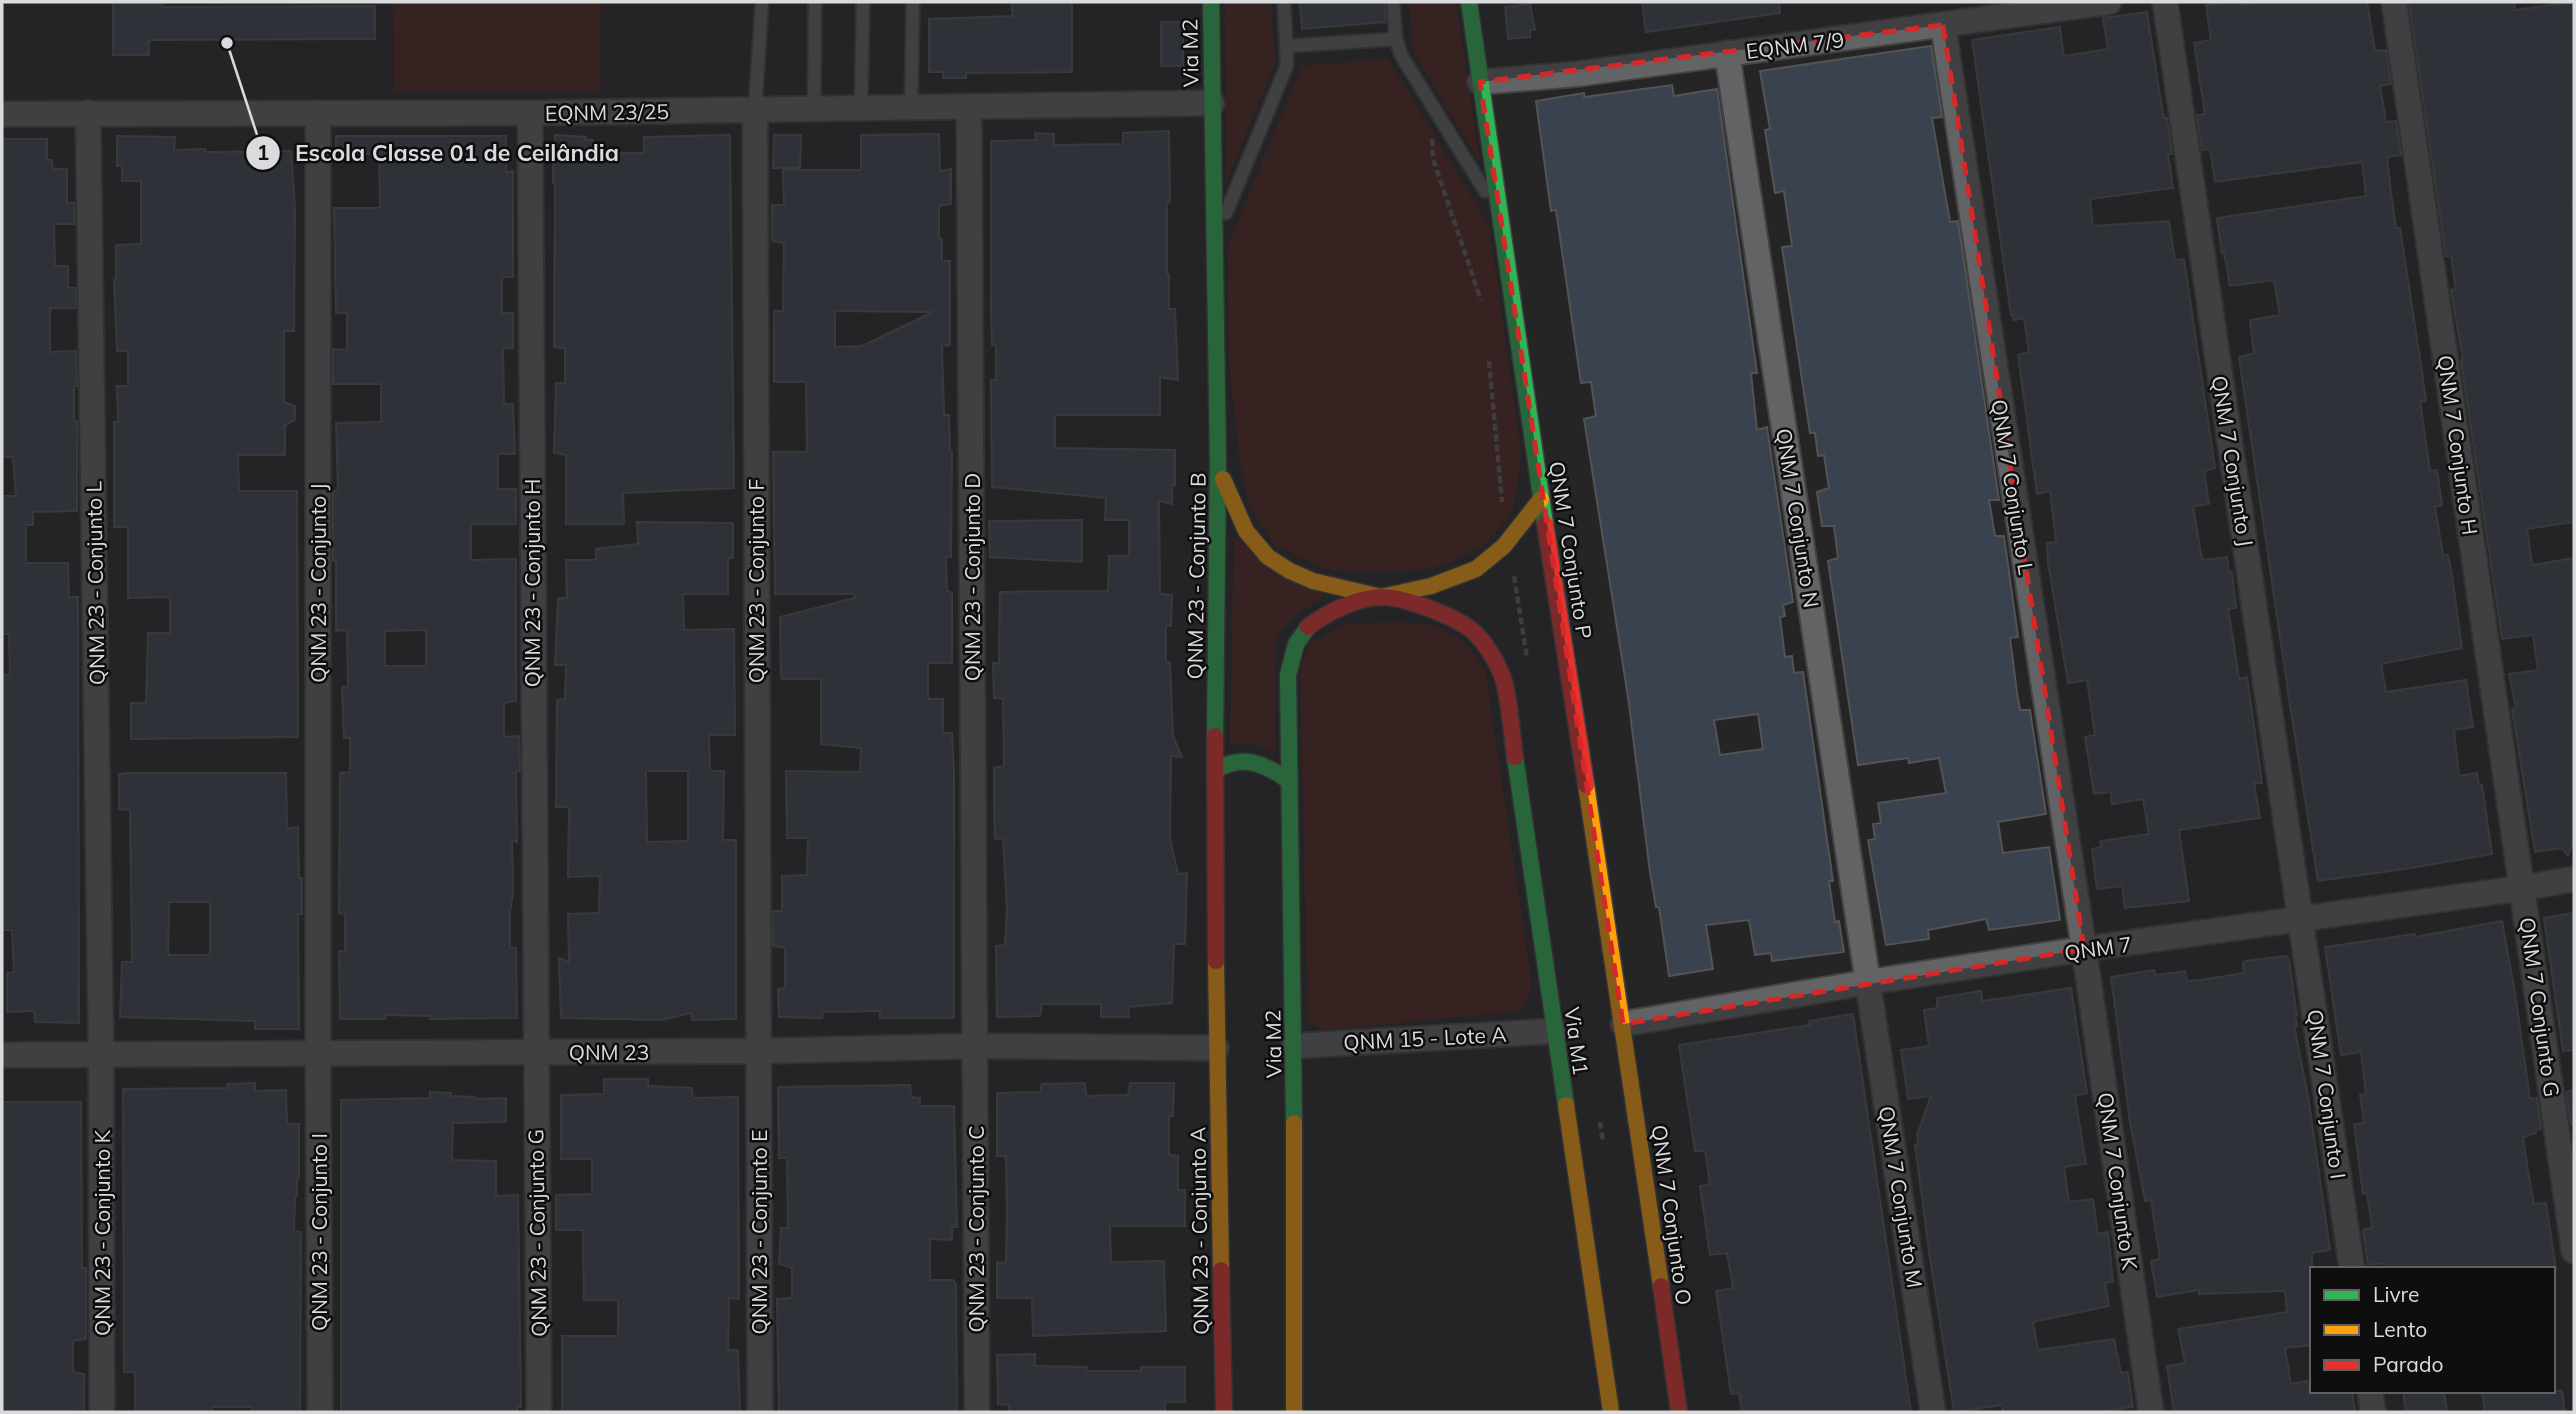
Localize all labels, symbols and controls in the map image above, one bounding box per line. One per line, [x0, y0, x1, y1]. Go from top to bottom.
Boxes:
street label: Via M2 [1176, 19, 1204, 87]
street label: EQNM 7/9 [1744, 26, 1846, 64]
street label: EQNM 23/25 [545, 98, 669, 126]
callout: Escola Classe 01 de Ceilândia [246, 131, 633, 175]
text: Escola Classe 01 de Ceilândia [295, 138, 619, 167]
text: 1 [257, 139, 269, 165]
street label: QNM 7 Conjunto H [2432, 353, 2484, 537]
street label: QNM 7 Conjunto J [2207, 374, 2259, 548]
street label: QNM 7 Conjunto L [1986, 398, 2040, 577]
street label: QNM 7 Conjunto N [1771, 426, 1825, 610]
street label: QNM 7 Conjunto P [1544, 459, 1598, 641]
street label: QNM 23 - Conjunto B [1181, 472, 1211, 680]
street label: QNM 23 - Conjunto D [959, 473, 985, 681]
street label: QNM 23 - Conjunto H [519, 479, 545, 687]
street label: QNM 23 - Conjunto F [743, 479, 769, 683]
street label: QNM 23 - Conjunto L [80, 480, 110, 685]
street label: QNM 23 - Conjunto J [305, 483, 331, 683]
street label: QNM 7 Conjunto G [2515, 916, 2565, 1098]
street label: QNM 7 [2063, 930, 2133, 966]
street label: Via M1 [1559, 1005, 1595, 1077]
street label: QNM 7 Conjunto I [2302, 1008, 2352, 1180]
street label: Via M2 [1259, 1010, 1287, 1078]
street label: QNM 15 - Lote A [1343, 1021, 1508, 1055]
street label: QNM 23 [569, 1039, 649, 1065]
street label: QNM 7 Conjunto K [2093, 1091, 2143, 1272]
street label: QNM 7 Conjunto M [1874, 1104, 1928, 1290]
street label: QNM 7 Conjunto O [1646, 1123, 1698, 1307]
street label: QNM 23 - Conjunto C [963, 1126, 989, 1332]
street label: QNM 23 - Conjunto A [1184, 1126, 1214, 1335]
street label: QNM 23 - Conjunto K [89, 1129, 115, 1336]
street label: QNM 23 - Conjunto G [522, 1129, 552, 1337]
street label: QNM 23 - Conjunto E [746, 1130, 772, 1334]
street label: QNM 23 - Conjunto I [306, 1133, 332, 1331]
legend [2310, 1267, 2555, 1393]
text: Livre [2373, 1281, 2420, 1307]
text: Lento [2373, 1316, 2427, 1342]
text: Parado [2373, 1351, 2443, 1377]

